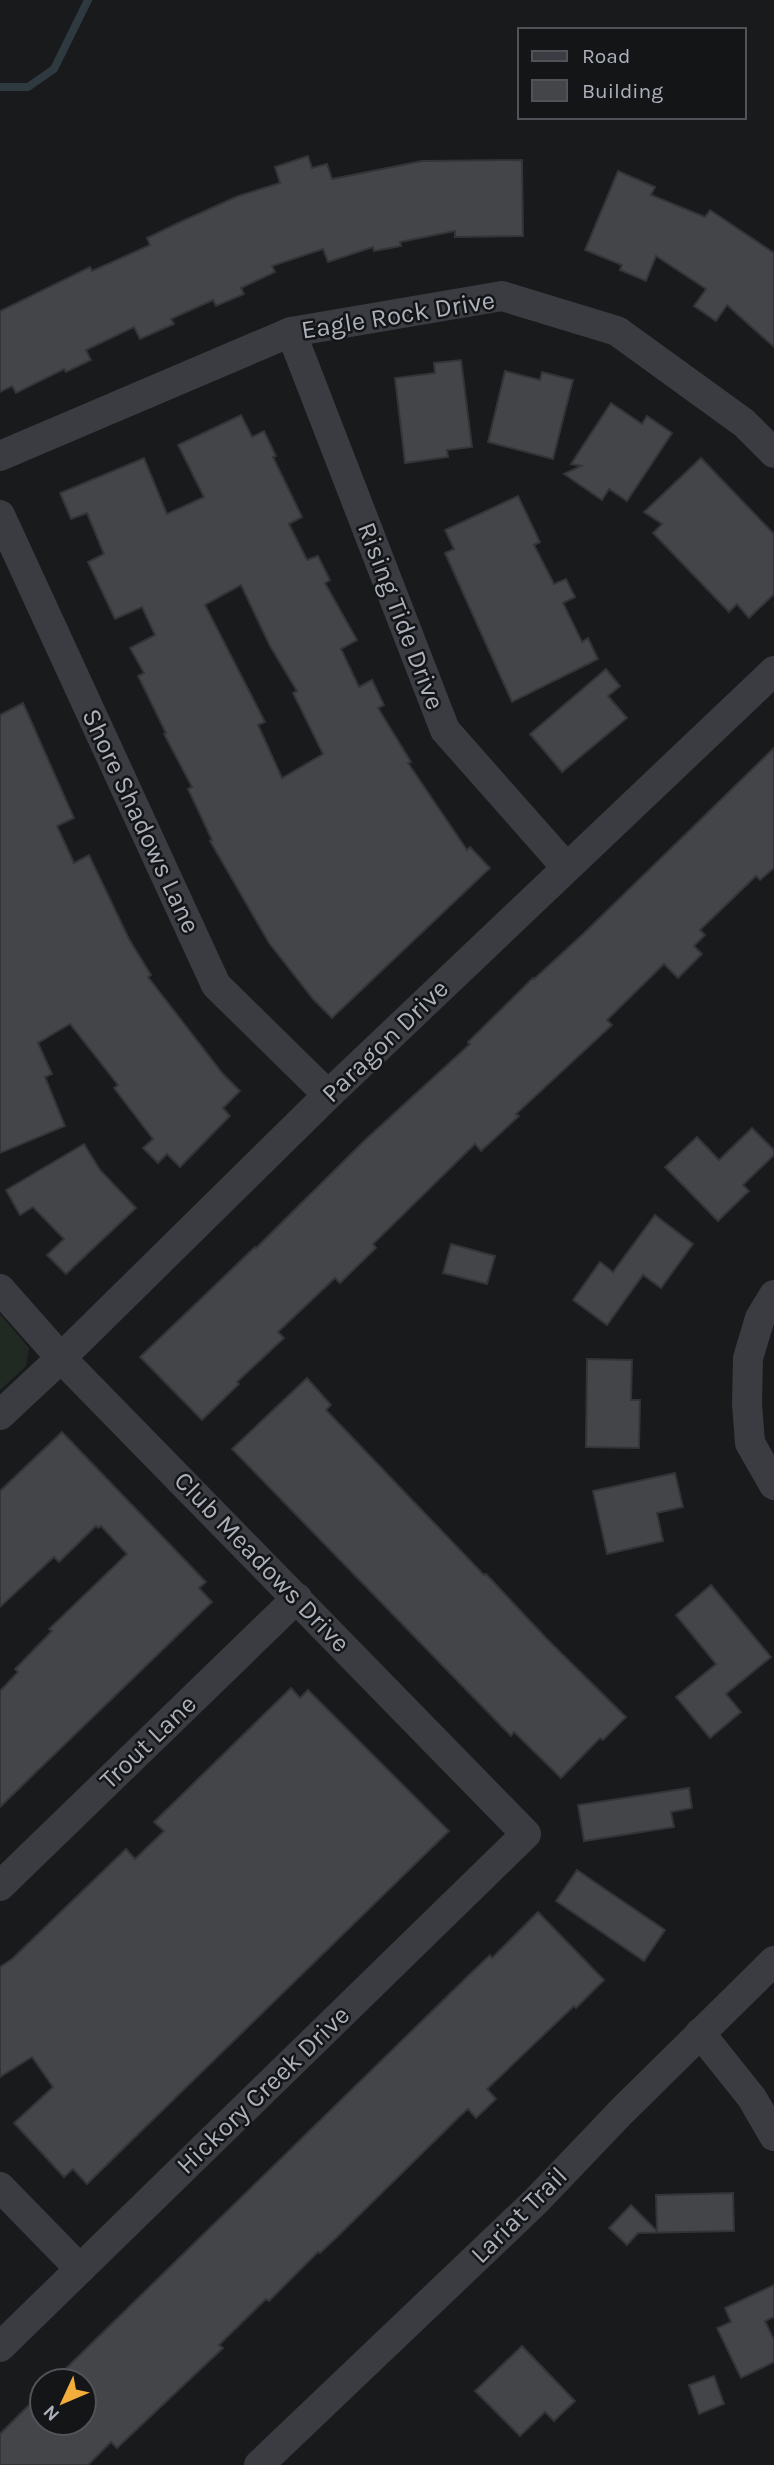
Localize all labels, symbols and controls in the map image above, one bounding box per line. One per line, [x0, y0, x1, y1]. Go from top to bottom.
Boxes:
legend [518, 28, 746, 119]
text: Road [582, 44, 630, 68]
text: Building [582, 79, 663, 103]
street label: Eagle Rock Drive [299, 284, 497, 346]
street label: Rising Tide Drive [351, 518, 451, 714]
street label: Shore Shadows Lane [75, 704, 207, 938]
street label: Paragon Drive [315, 973, 455, 1109]
street label: Club Meadows Drive [168, 1465, 356, 1659]
street label: Trout Lane [93, 1688, 203, 1796]
street label: Hickory Creek Drive [170, 1999, 356, 2181]
street label: Lariat Trail [464, 2160, 574, 2270]
north arrow [28, 2367, 98, 2437]
text: N [39, 2401, 64, 2426]

